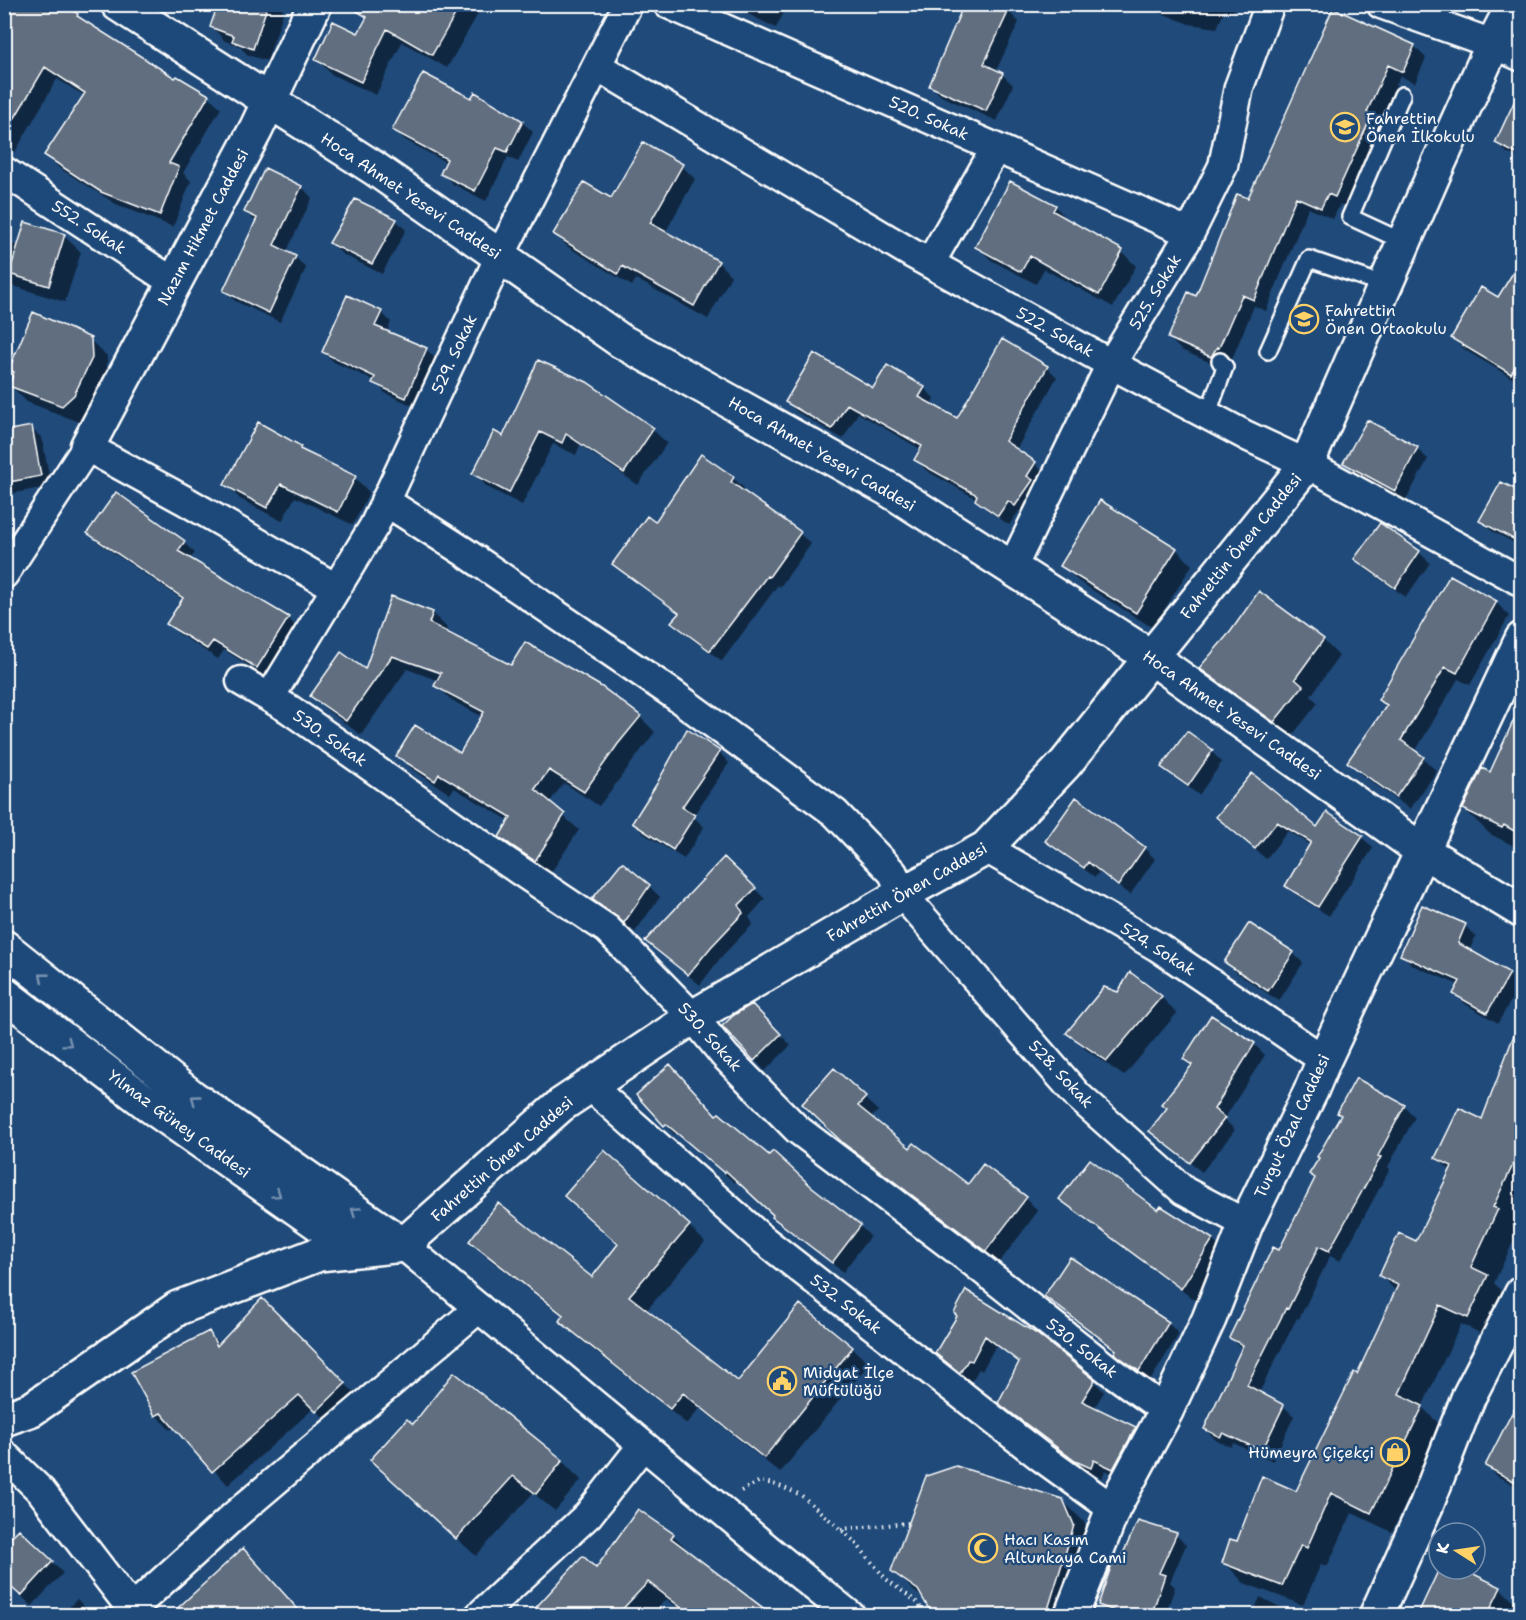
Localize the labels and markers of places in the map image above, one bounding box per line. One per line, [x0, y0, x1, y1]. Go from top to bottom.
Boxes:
place label: Fahrettin Önen İlkokulu [1366, 108, 1475, 147]
school or university icon: Fahrettin Önen İlkokulu [1329, 111, 1361, 143]
place label: Fahrettin Önen Ortaokulu [1325, 300, 1447, 339]
school or university icon: Fahrettin Önen Ortaokulu [1288, 303, 1320, 335]
place label: Midyat İlçe Müftülüğü [803, 1362, 894, 1401]
public building icon: Midyat İlçe Müftülüğü [766, 1365, 798, 1397]
shop icon: Hümeyra Çiçekçi [1379, 1436, 1411, 1468]
place label: Hümeyra Çiçekçi [1248, 1442, 1374, 1463]
place label: Hacı Kasım Altunkaya Cami [1004, 1529, 1126, 1568]
mosque icon: Hacı Kasım Altunkaya Cami [967, 1532, 999, 1564]

